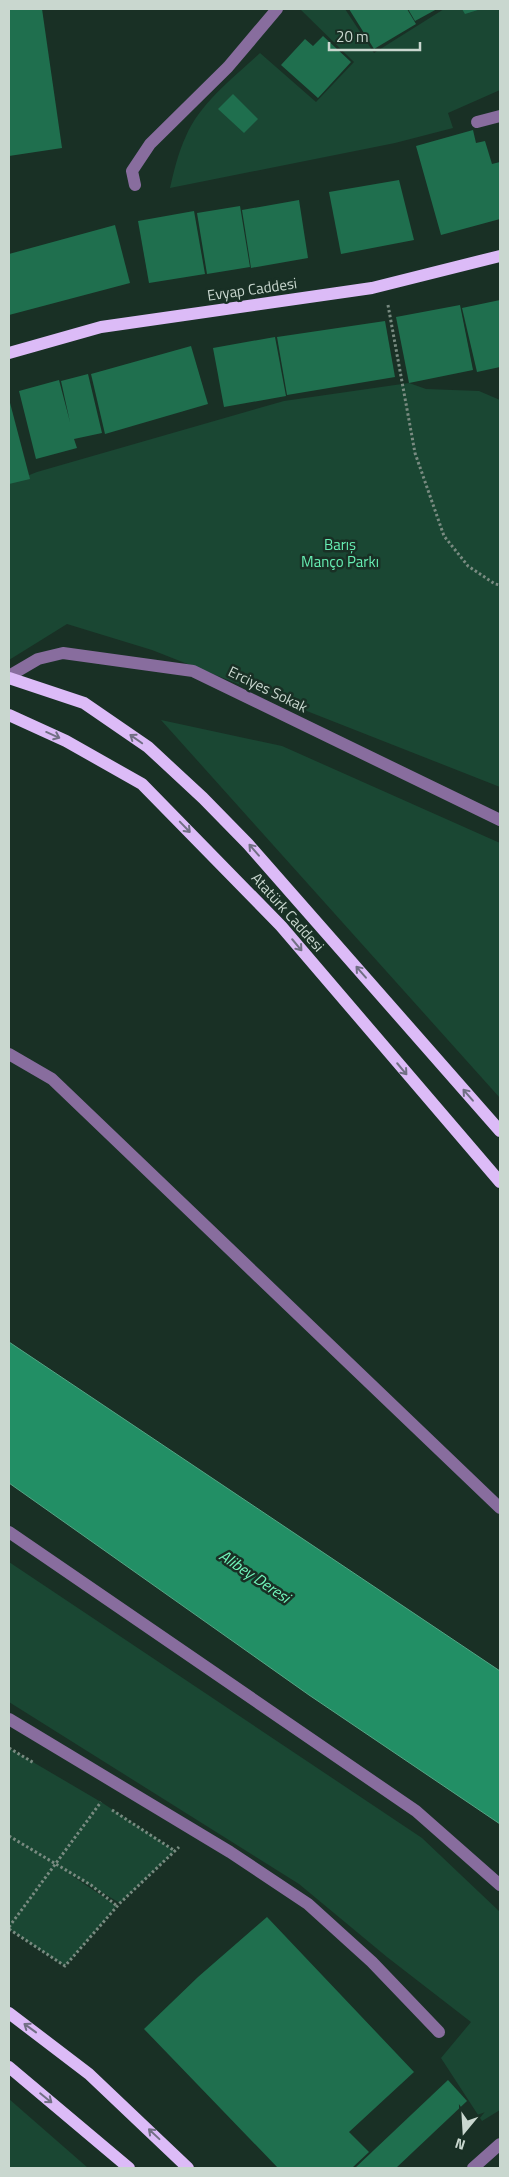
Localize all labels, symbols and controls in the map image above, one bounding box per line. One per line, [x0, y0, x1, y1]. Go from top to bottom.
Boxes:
scale bar [329, 20, 420, 52]
text: 20 m [336, 25, 369, 48]
street label: Evyap Caddesi [206, 271, 298, 307]
park label: Barış Manço Parkı [301, 533, 379, 573]
street label: Erciyes Sokak [224, 660, 312, 718]
one-way arrow [45, 731, 60, 741]
one-way arrow [129, 734, 143, 744]
one-way arrow [179, 821, 191, 834]
one-way arrow [248, 844, 260, 857]
street label: Atatürk Caddesi [246, 867, 330, 957]
one-way arrow [292, 938, 303, 951]
one-way arrow [355, 966, 367, 979]
one-way arrow [396, 1063, 408, 1076]
one-way arrow [463, 1088, 474, 1101]
water label: Alibey Deresi [215, 1543, 297, 1610]
one-way arrow [24, 2023, 38, 2033]
one-way arrow [40, 2093, 53, 2104]
north arrow [439, 2107, 489, 2157]
one-way arrow [147, 2128, 160, 2140]
text: N [452, 2133, 468, 2156]

